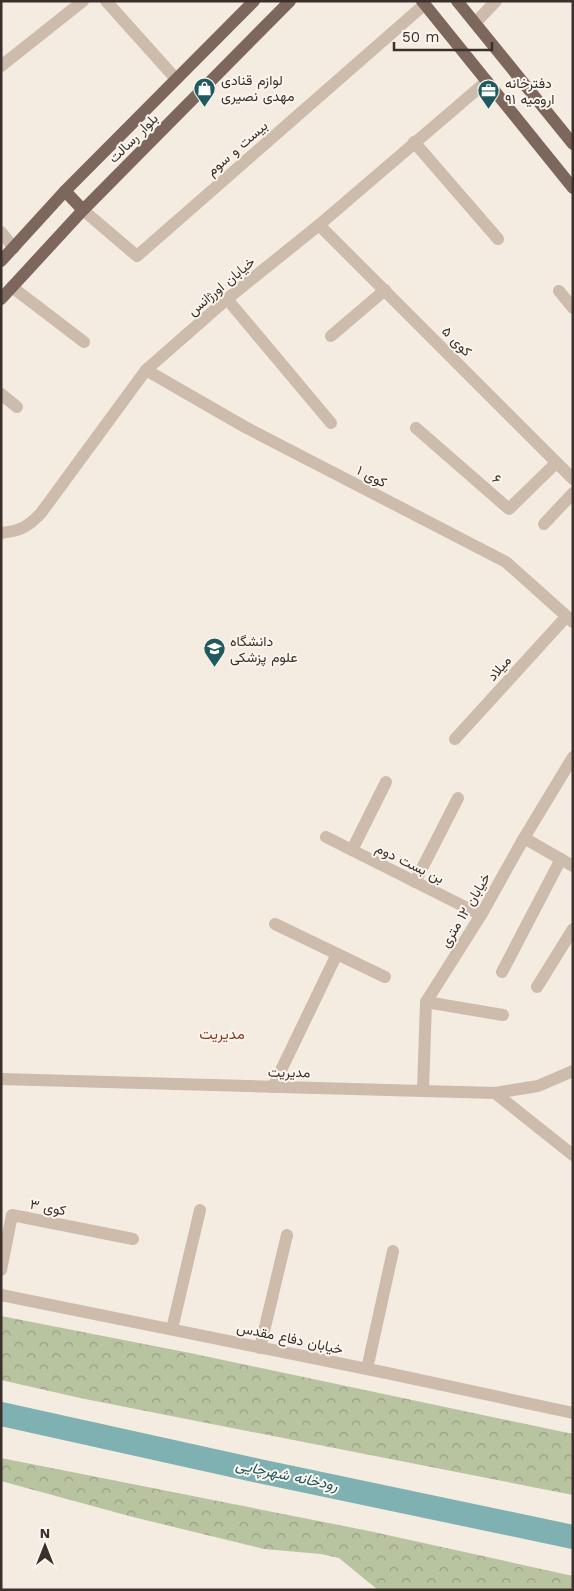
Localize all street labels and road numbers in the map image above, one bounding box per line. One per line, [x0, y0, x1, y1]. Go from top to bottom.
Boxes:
street label: بلوار رسالت [105, 110, 162, 167]
street label: بیست و سوم [203, 117, 271, 180]
street label: خیابان اورژانس [184, 253, 259, 320]
street label: کوی ۵ [438, 323, 475, 360]
street label: کوی ۱ [354, 462, 390, 491]
street label: ۶ [489, 471, 505, 487]
street label: میلاد [484, 652, 514, 684]
street label: بن بست دوم [373, 840, 447, 887]
street label: خیابان ۱۲ متری [436, 870, 494, 951]
street label: مدیریت [268, 1064, 310, 1081]
street label: کوی ۳ [28, 1196, 67, 1219]
street label: خیابان دفاع مقدس [235, 1319, 345, 1360]

